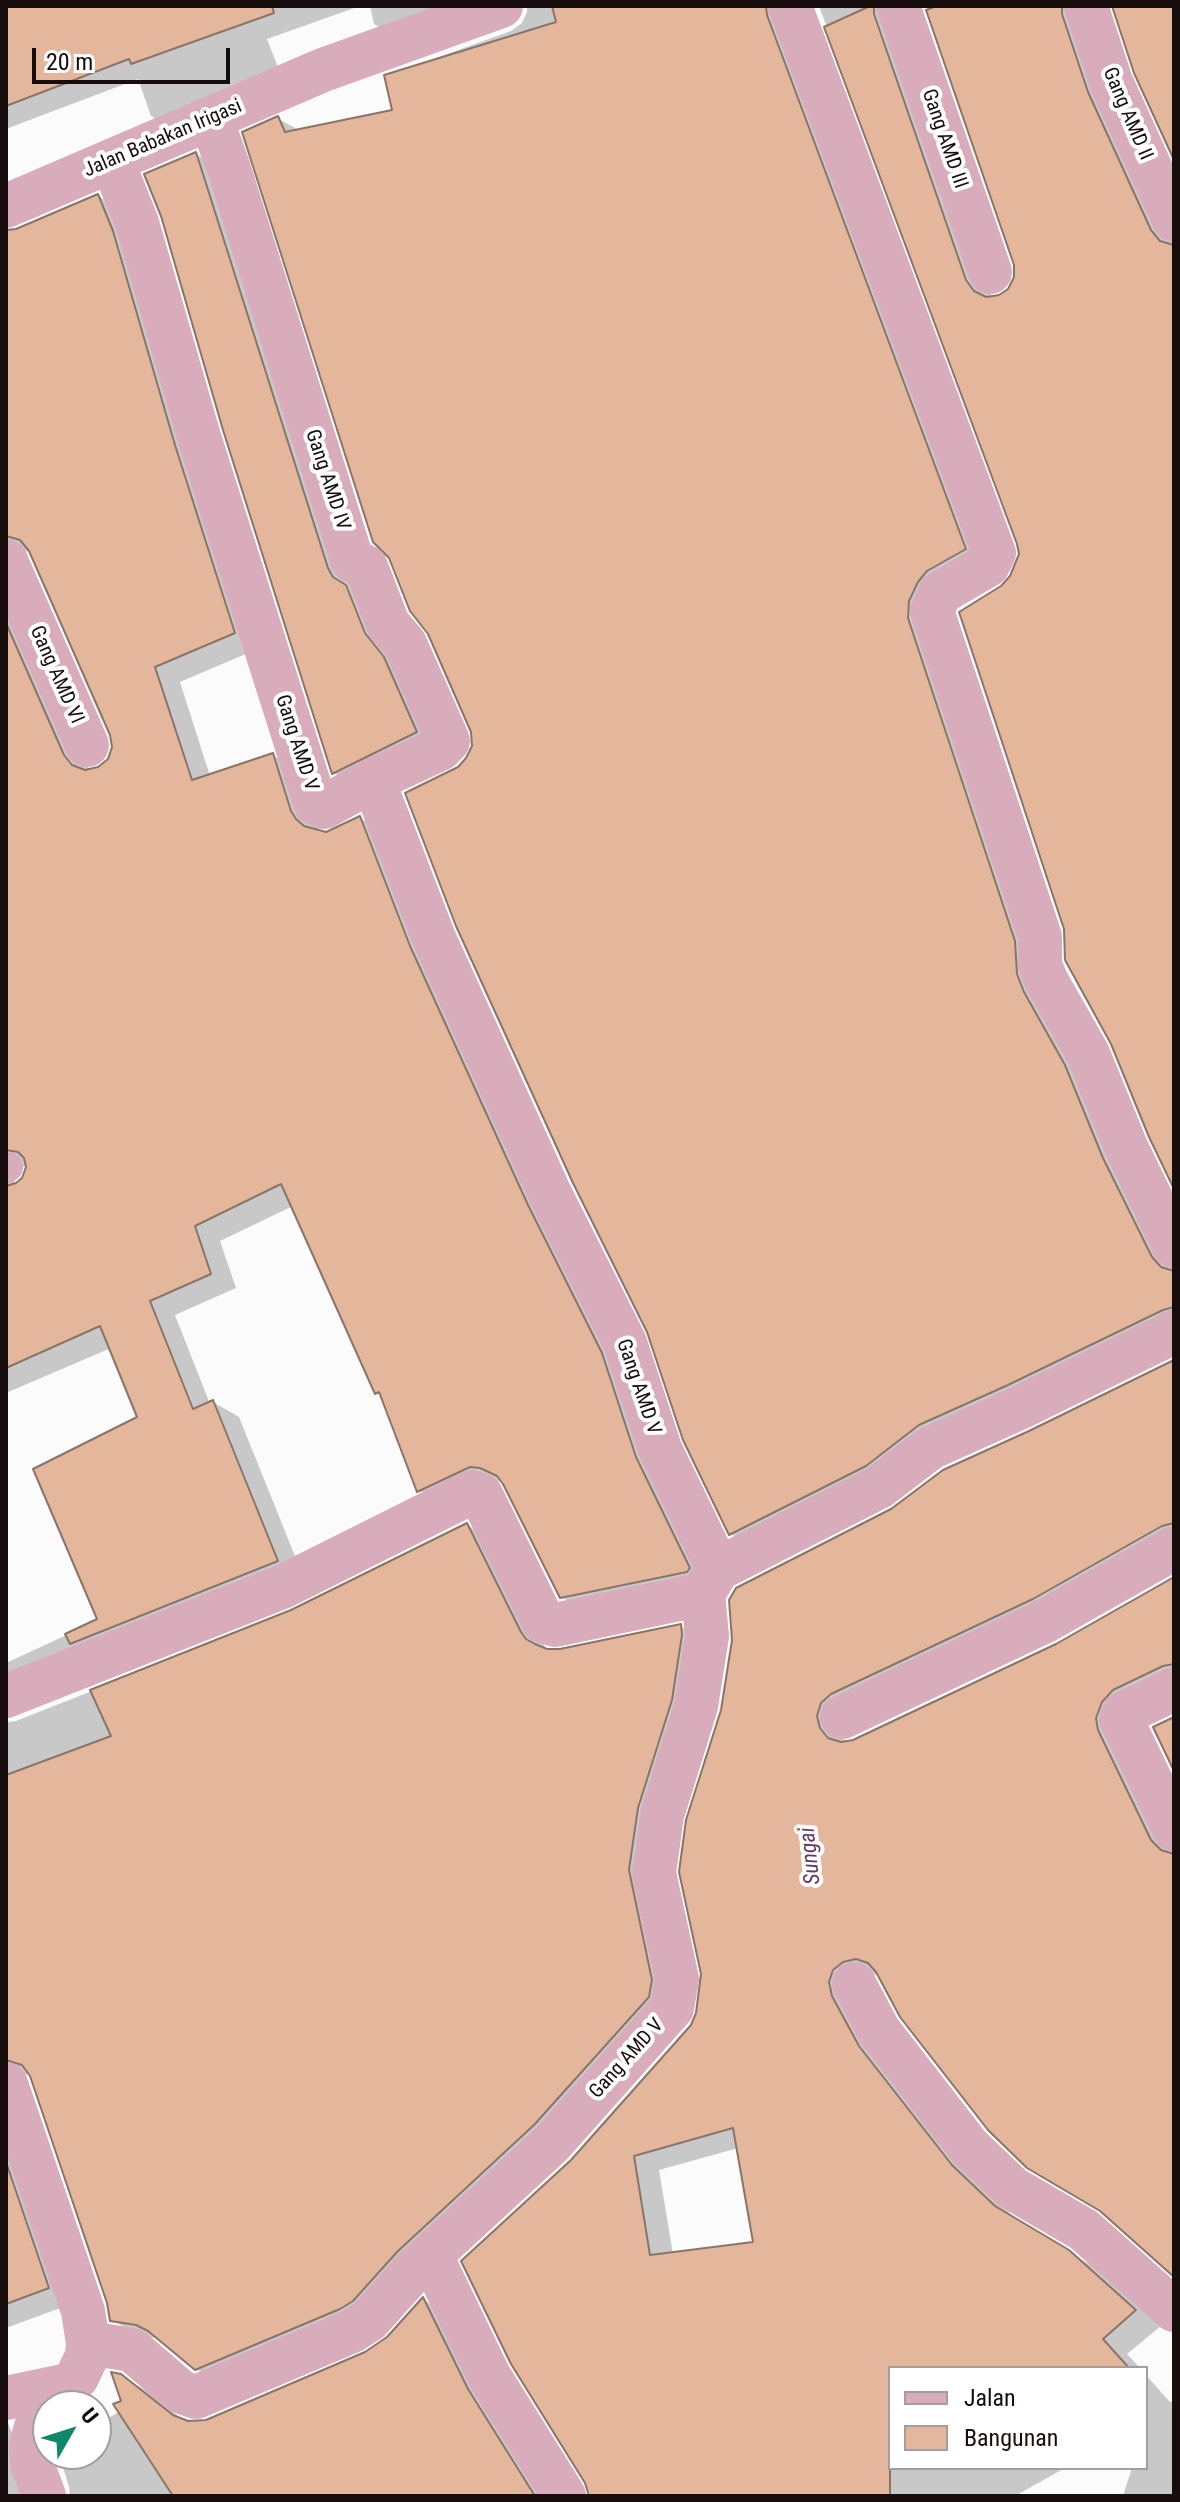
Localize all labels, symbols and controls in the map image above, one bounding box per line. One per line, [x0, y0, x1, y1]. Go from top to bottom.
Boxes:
scale bar [36, 32, 234, 82]
text: 20 m [46, 48, 93, 76]
street label: Gang AMD II [1097, 64, 1157, 164]
street label: Gang AMD III [916, 86, 972, 192]
street label: Jalan Babakan Irigasi [80, 95, 246, 183]
street label: Gang AMD IV [299, 427, 355, 533]
street label: Gang AMD VI [24, 622, 88, 728]
street label: Gang AMD V [269, 692, 323, 794]
street label: Gang AMD V [610, 1336, 666, 1438]
water label: Sungai [795, 1826, 827, 1886]
street label: Gang AMD V [585, 2014, 669, 2104]
legend [888, 2366, 1148, 2470]
text: Jalan [964, 2384, 1016, 2412]
north arrow [32, 2390, 112, 2470]
text: U [76, 2403, 103, 2429]
text: Bangunan [964, 2424, 1058, 2452]

